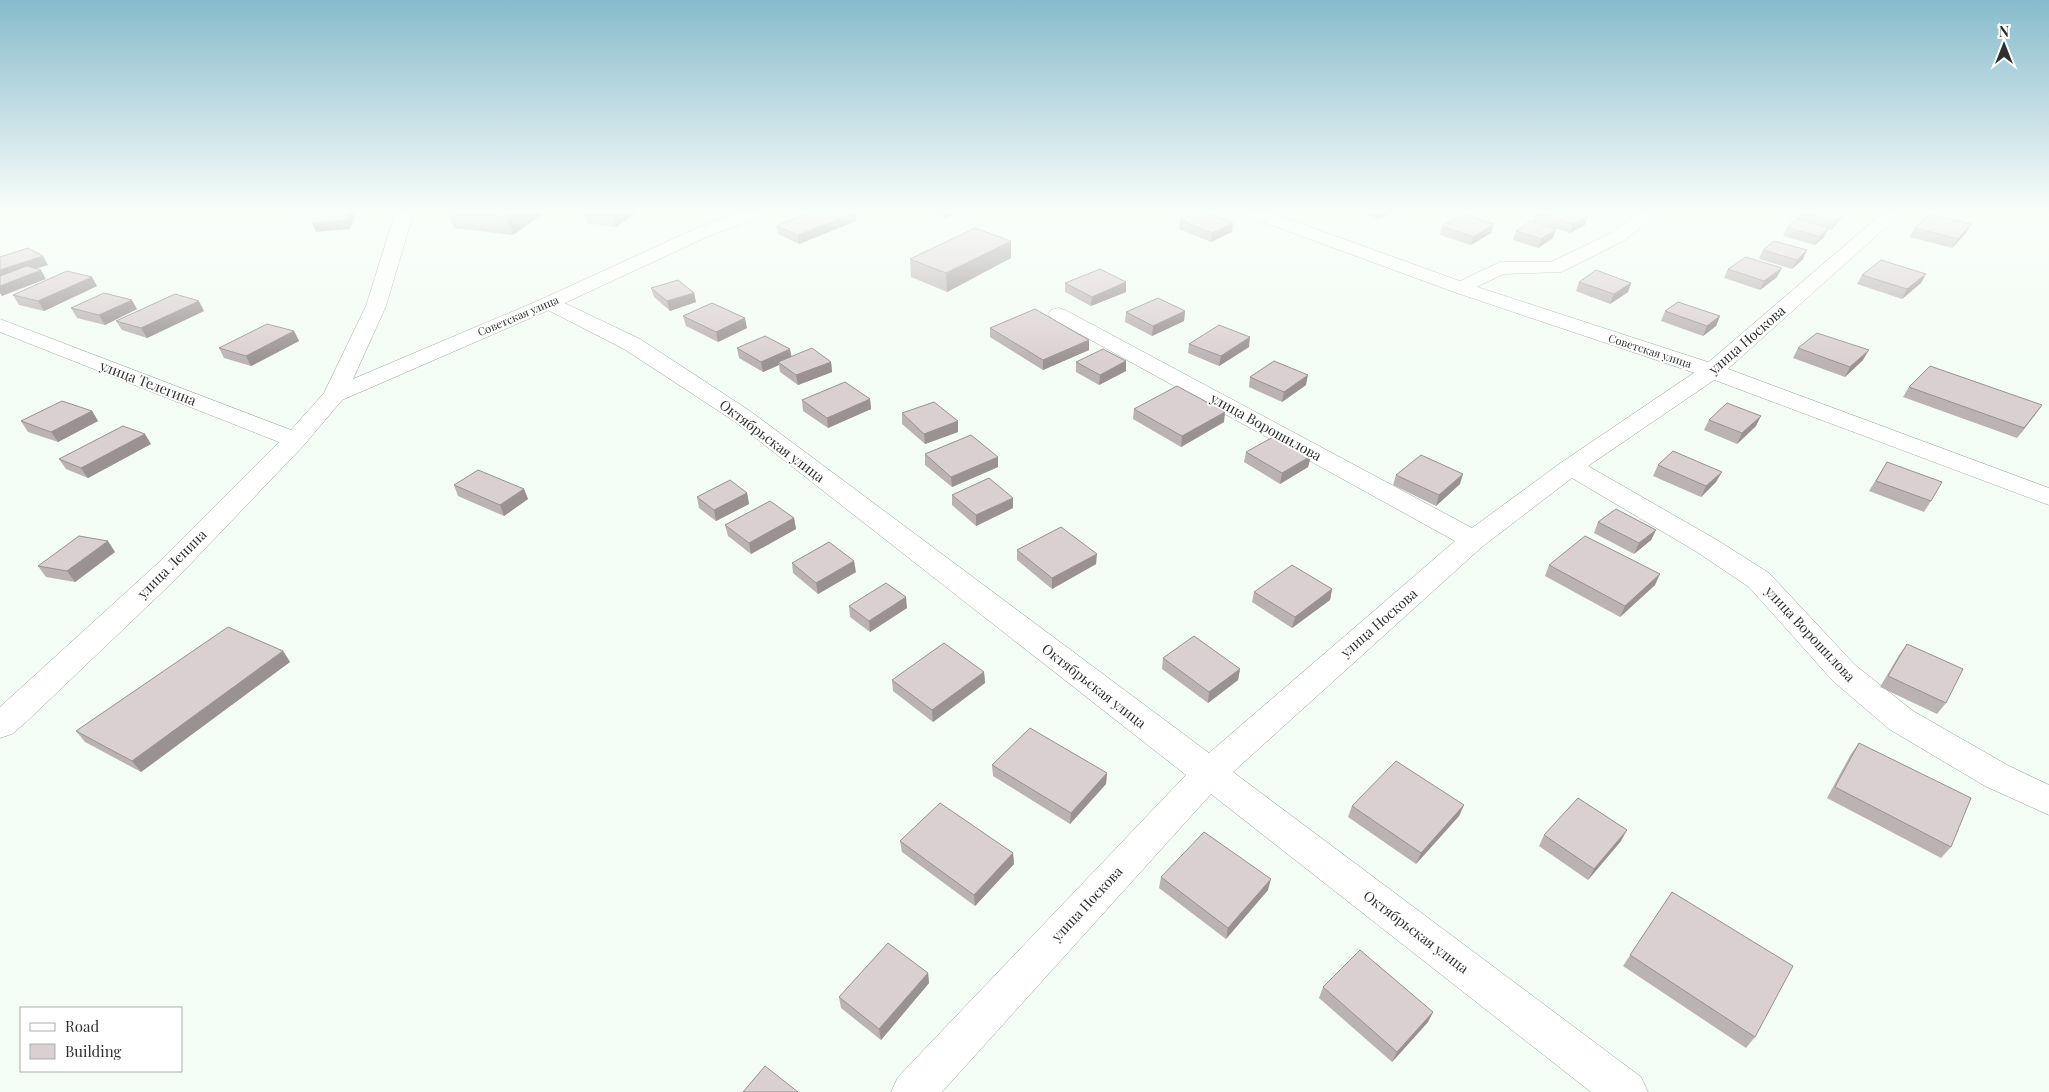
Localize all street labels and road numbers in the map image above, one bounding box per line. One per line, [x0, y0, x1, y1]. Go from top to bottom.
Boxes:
street label: Советская улица [475, 291, 561, 339]
street label: улица Носкова [1703, 301, 1789, 379]
street label: Советская улица [1607, 330, 1694, 371]
street label: улица Телегина [96, 355, 199, 410]
street label: улица Ворошилова [1206, 388, 1325, 465]
street label: Октябрьская улица [716, 395, 829, 486]
street label: улица Ленина [132, 525, 210, 603]
street label: улица Ворошилова [1760, 581, 1860, 686]
street label: улица Носкова [1335, 584, 1421, 662]
street label: Октябрьская улица [1038, 639, 1150, 732]
street label: улица Носкова [1046, 862, 1126, 946]
street label: Октябрьская улица [1360, 886, 1473, 977]

